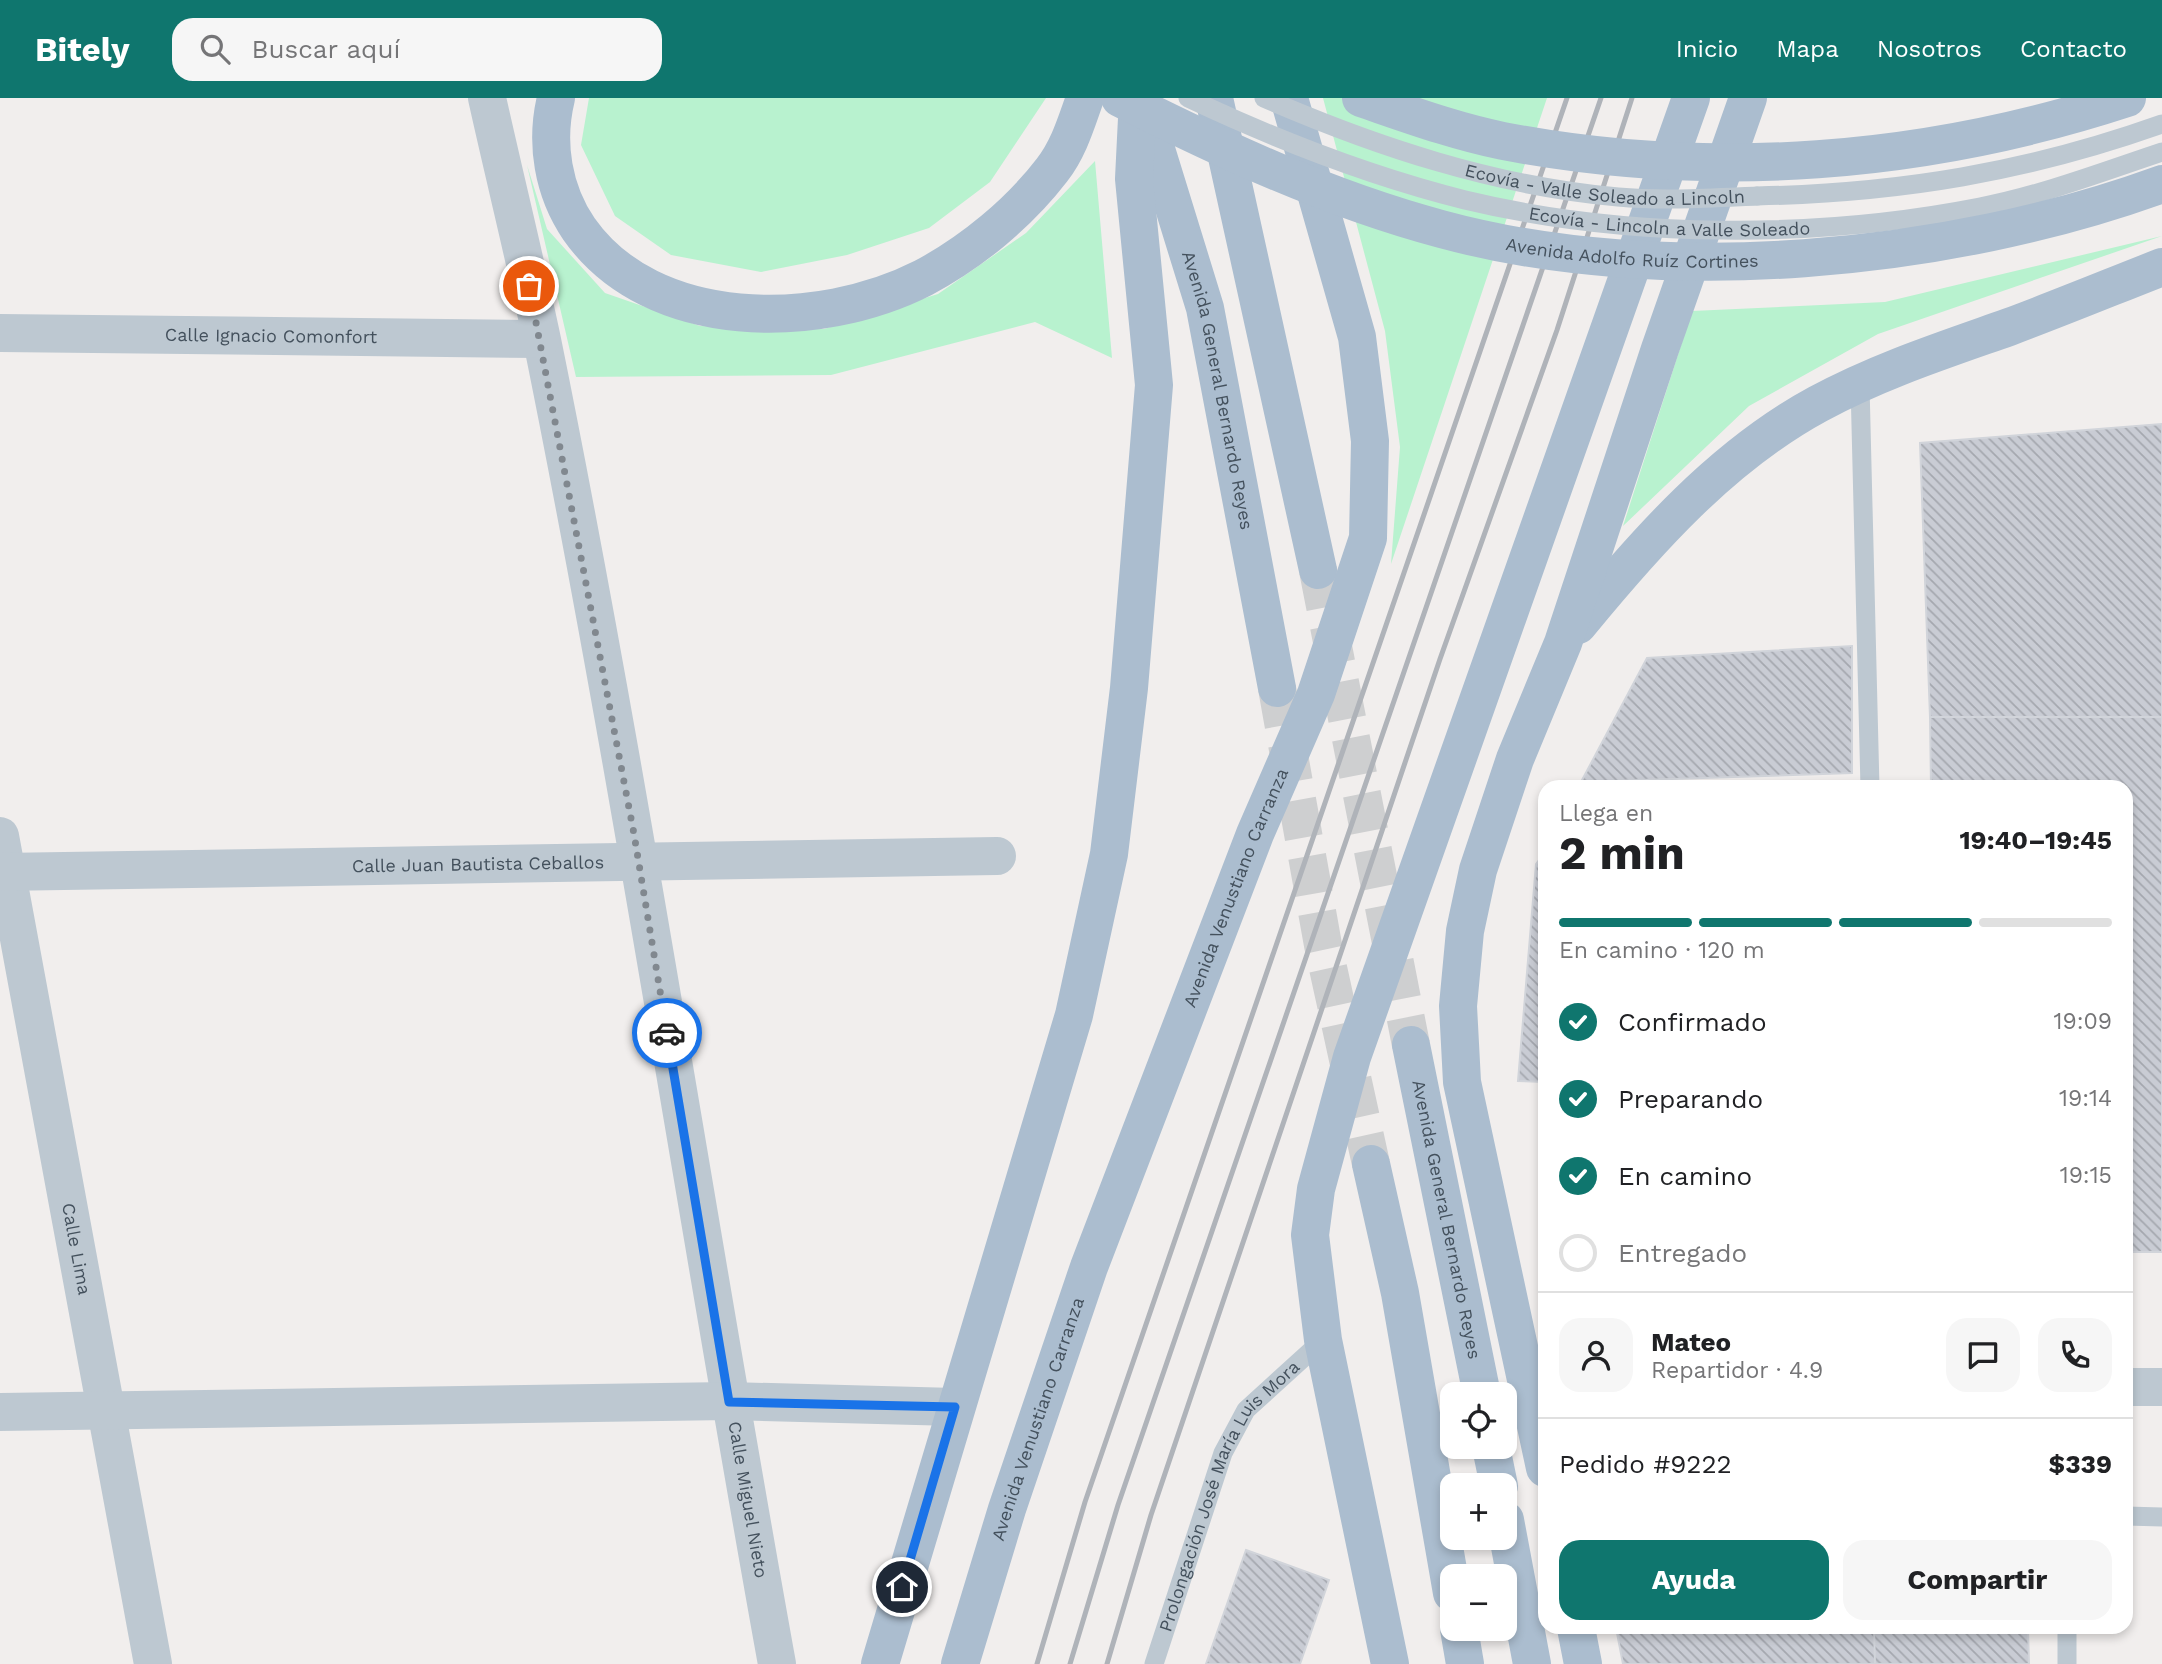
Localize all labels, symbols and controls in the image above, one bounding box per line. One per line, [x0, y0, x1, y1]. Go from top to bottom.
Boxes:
search box [172, 18, 662, 81]
text: Bitely [35, 30, 130, 69]
icon: search [196, 30, 234, 68]
text: Buscar aquí [252, 34, 400, 64]
text: Inicio [1676, 35, 1738, 63]
text: Mapa [1776, 35, 1839, 63]
text: Nosotros [1877, 35, 1982, 63]
text: Contacto [2020, 35, 2127, 63]
street label: Ecovía - Valle Soleado a Lincoln [1463, 159, 1745, 209]
street label: Ecovía - Lincoln a Valle Soleado [1527, 202, 1811, 240]
street label: Avenida Adolfo Ruíz Cortines [1504, 233, 1759, 272]
street label: Avenida General Bernardo Reyes [1178, 248, 1258, 531]
pin [499, 256, 559, 316]
icon: bag [510, 267, 548, 305]
street label: Calle Ignacio Comonfort [165, 324, 378, 347]
street label: Avenida Venustiano Carranza [1179, 765, 1292, 1010]
text: Llega en [1559, 800, 1653, 827]
text: 19:40–19:45 [1959, 825, 2112, 855]
text: 2 min [1559, 826, 1685, 880]
street label: Calle Juan Bautista Ceballos [352, 851, 604, 876]
text: En camino · 120 m [1559, 937, 1765, 964]
courier [632, 998, 702, 1068]
icon: check [1559, 1003, 1597, 1041]
text: Confirmado [1618, 1007, 1767, 1037]
text: 19:09 [2054, 1008, 2112, 1035]
icon: car [648, 1014, 686, 1052]
street label: Avenida General Bernardo Reyes [1408, 1078, 1485, 1361]
icon: check [1559, 1080, 1597, 1118]
text: Preparando [1618, 1084, 1763, 1114]
text: 19:14 [2059, 1085, 2112, 1112]
icon: check [1559, 1157, 1597, 1195]
text: En camino [1618, 1161, 1752, 1191]
text: 19:15 [2060, 1162, 2112, 1189]
street label: Calle Lima [58, 1201, 96, 1297]
text: Entregado [1618, 1238, 1747, 1268]
street label: Avenida Venustiano Carranza [987, 1294, 1088, 1543]
button: person [1559, 1318, 1633, 1392]
button: chat [1946, 1318, 2020, 1392]
button: phone [2038, 1318, 2112, 1392]
text: Mateo [1651, 1327, 1731, 1357]
street label: Prolongación José María Luis Mora [1154, 1356, 1303, 1634]
text: Repartidor · 4.9 [1651, 1357, 1823, 1384]
map controls [1440, 1382, 1517, 1641]
button: locate [1440, 1382, 1517, 1459]
street label: Calle Miguel Nieto [724, 1420, 772, 1580]
text: Pedido #9222 [1559, 1449, 1732, 1479]
text: $339 [2048, 1449, 2112, 1479]
button: + [1440, 1473, 1517, 1550]
button: Ayuda [1559, 1540, 1829, 1620]
button: Compartir [1843, 1540, 2112, 1620]
pin [872, 1557, 932, 1617]
button: − [1440, 1564, 1517, 1641]
icon: home [883, 1568, 921, 1606]

